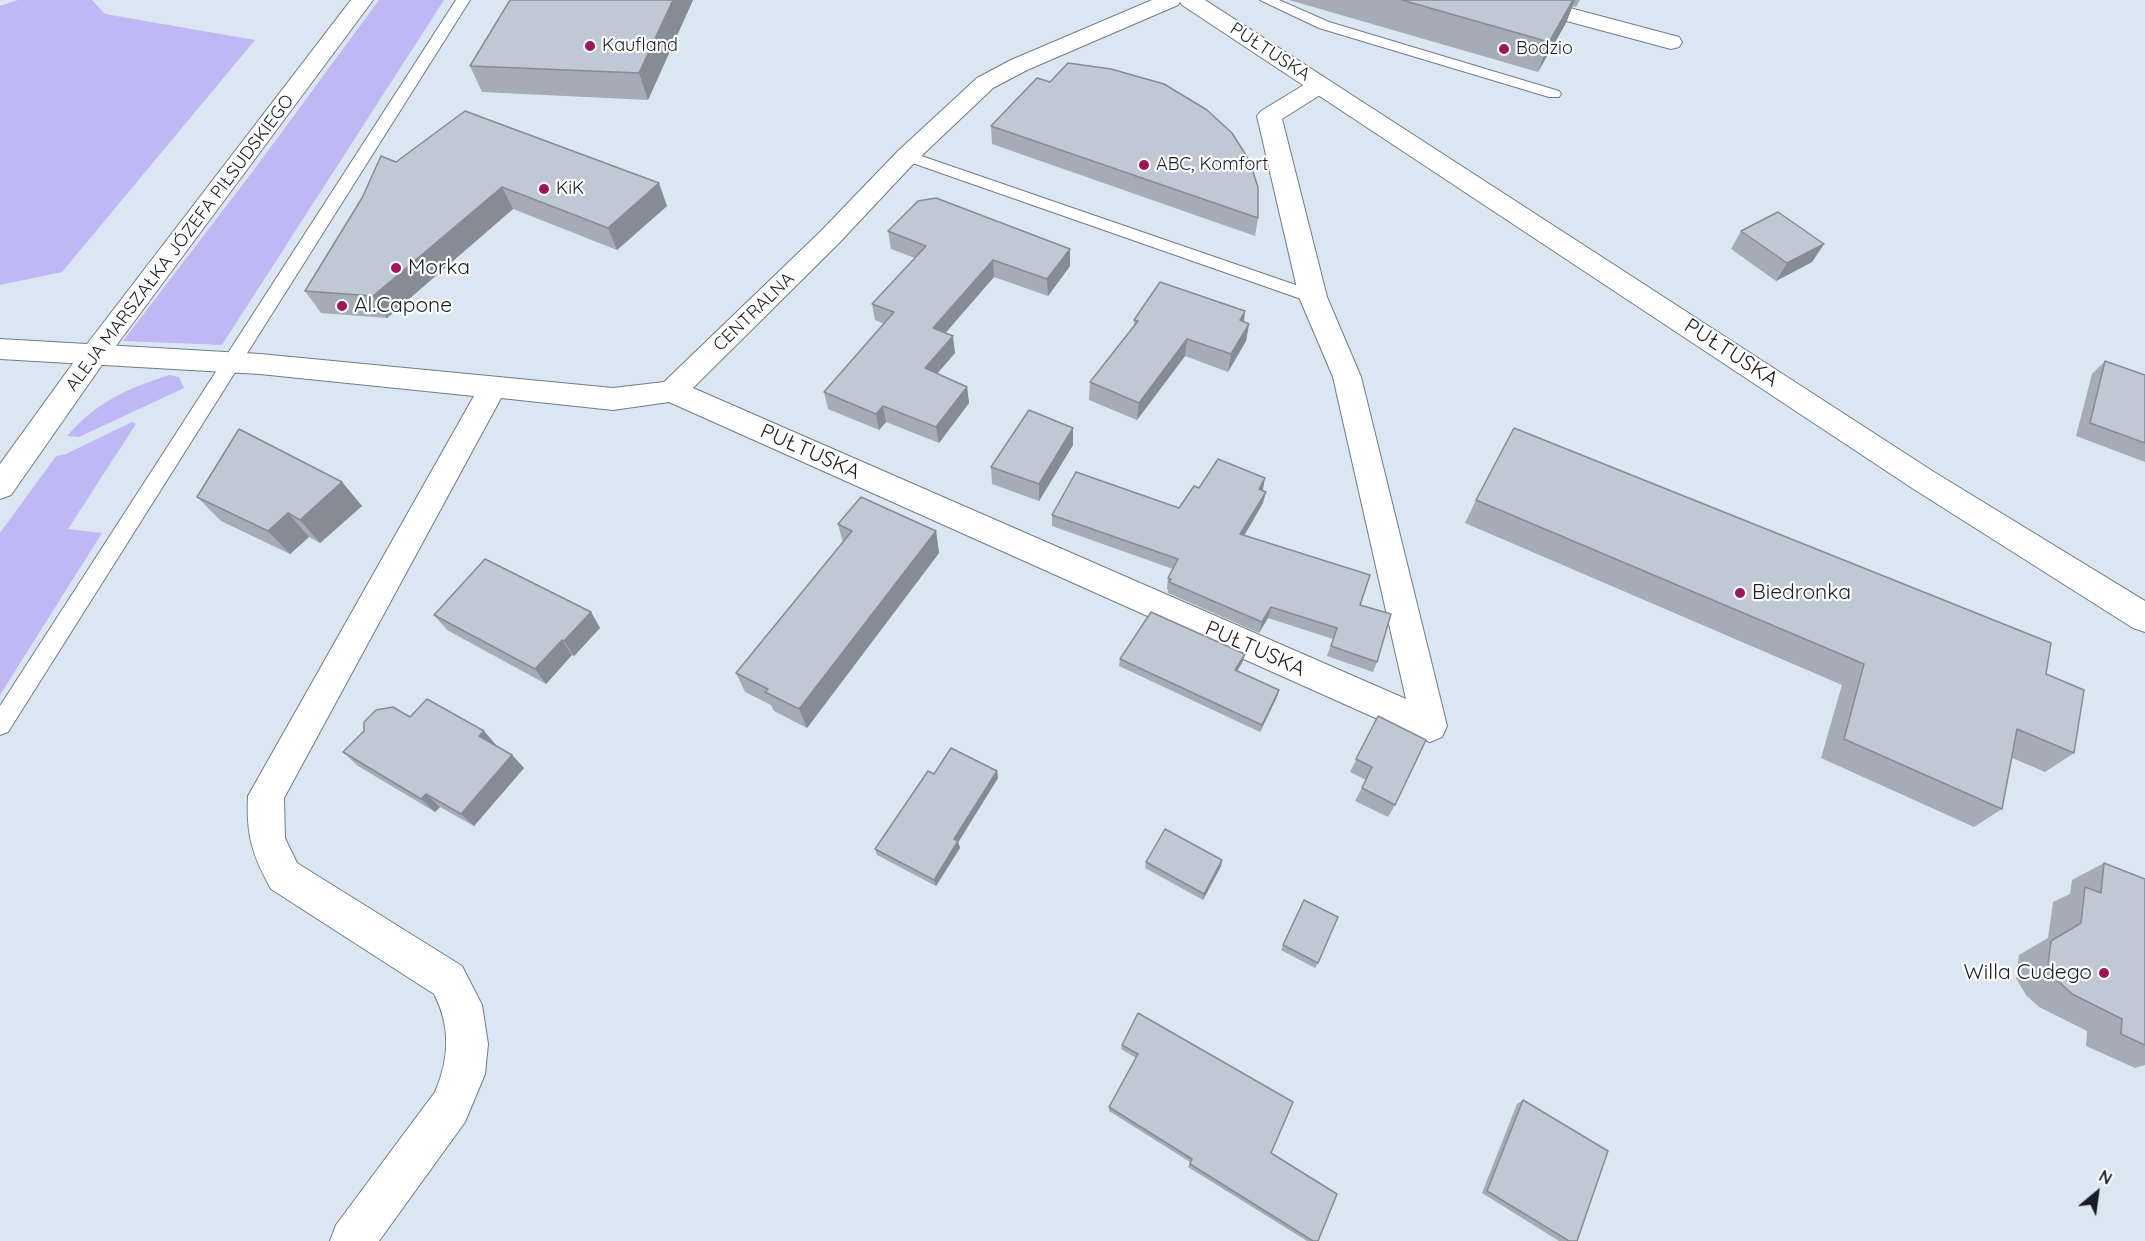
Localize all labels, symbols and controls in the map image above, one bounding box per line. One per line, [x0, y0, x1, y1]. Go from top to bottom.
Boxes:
street label: PUŁTUSKA [1226, 18, 1314, 86]
place label: Kaufland [602, 35, 678, 57]
place label: Bodzio [1516, 38, 1573, 60]
marker: Kaufland [583, 39, 597, 53]
marker: Bodzio [1497, 42, 1511, 56]
street label: ALEJA MARSZAŁKA JÓZEFA PIŁSUDSKIEGO [61, 90, 299, 396]
place label: ABC, Komfort [1156, 154, 1268, 176]
marker: ABC, Komfort [1137, 158, 1151, 172]
place label: KiK [556, 178, 584, 200]
marker: KiK [537, 182, 551, 196]
place label: Morka [408, 255, 470, 281]
marker: Morka [389, 261, 403, 275]
street label: CENTRALNA [709, 268, 799, 356]
place label: Al.Capone [354, 293, 452, 319]
marker: Al.Capone [335, 299, 349, 313]
street label: PUŁTUSKA [1679, 313, 1783, 393]
street label: PUŁTUSKA [756, 419, 864, 485]
place label: Biedronka [1752, 580, 1851, 606]
marker: Biedronka [1733, 586, 1747, 600]
street label: PUŁTUSKA [1201, 616, 1309, 682]
place label: Willa Cudego [1964, 960, 2092, 986]
marker: Willa Cudego [2097, 966, 2111, 980]
north arrow [2067, 1163, 2127, 1223]
text: N [2096, 1166, 2116, 1189]

